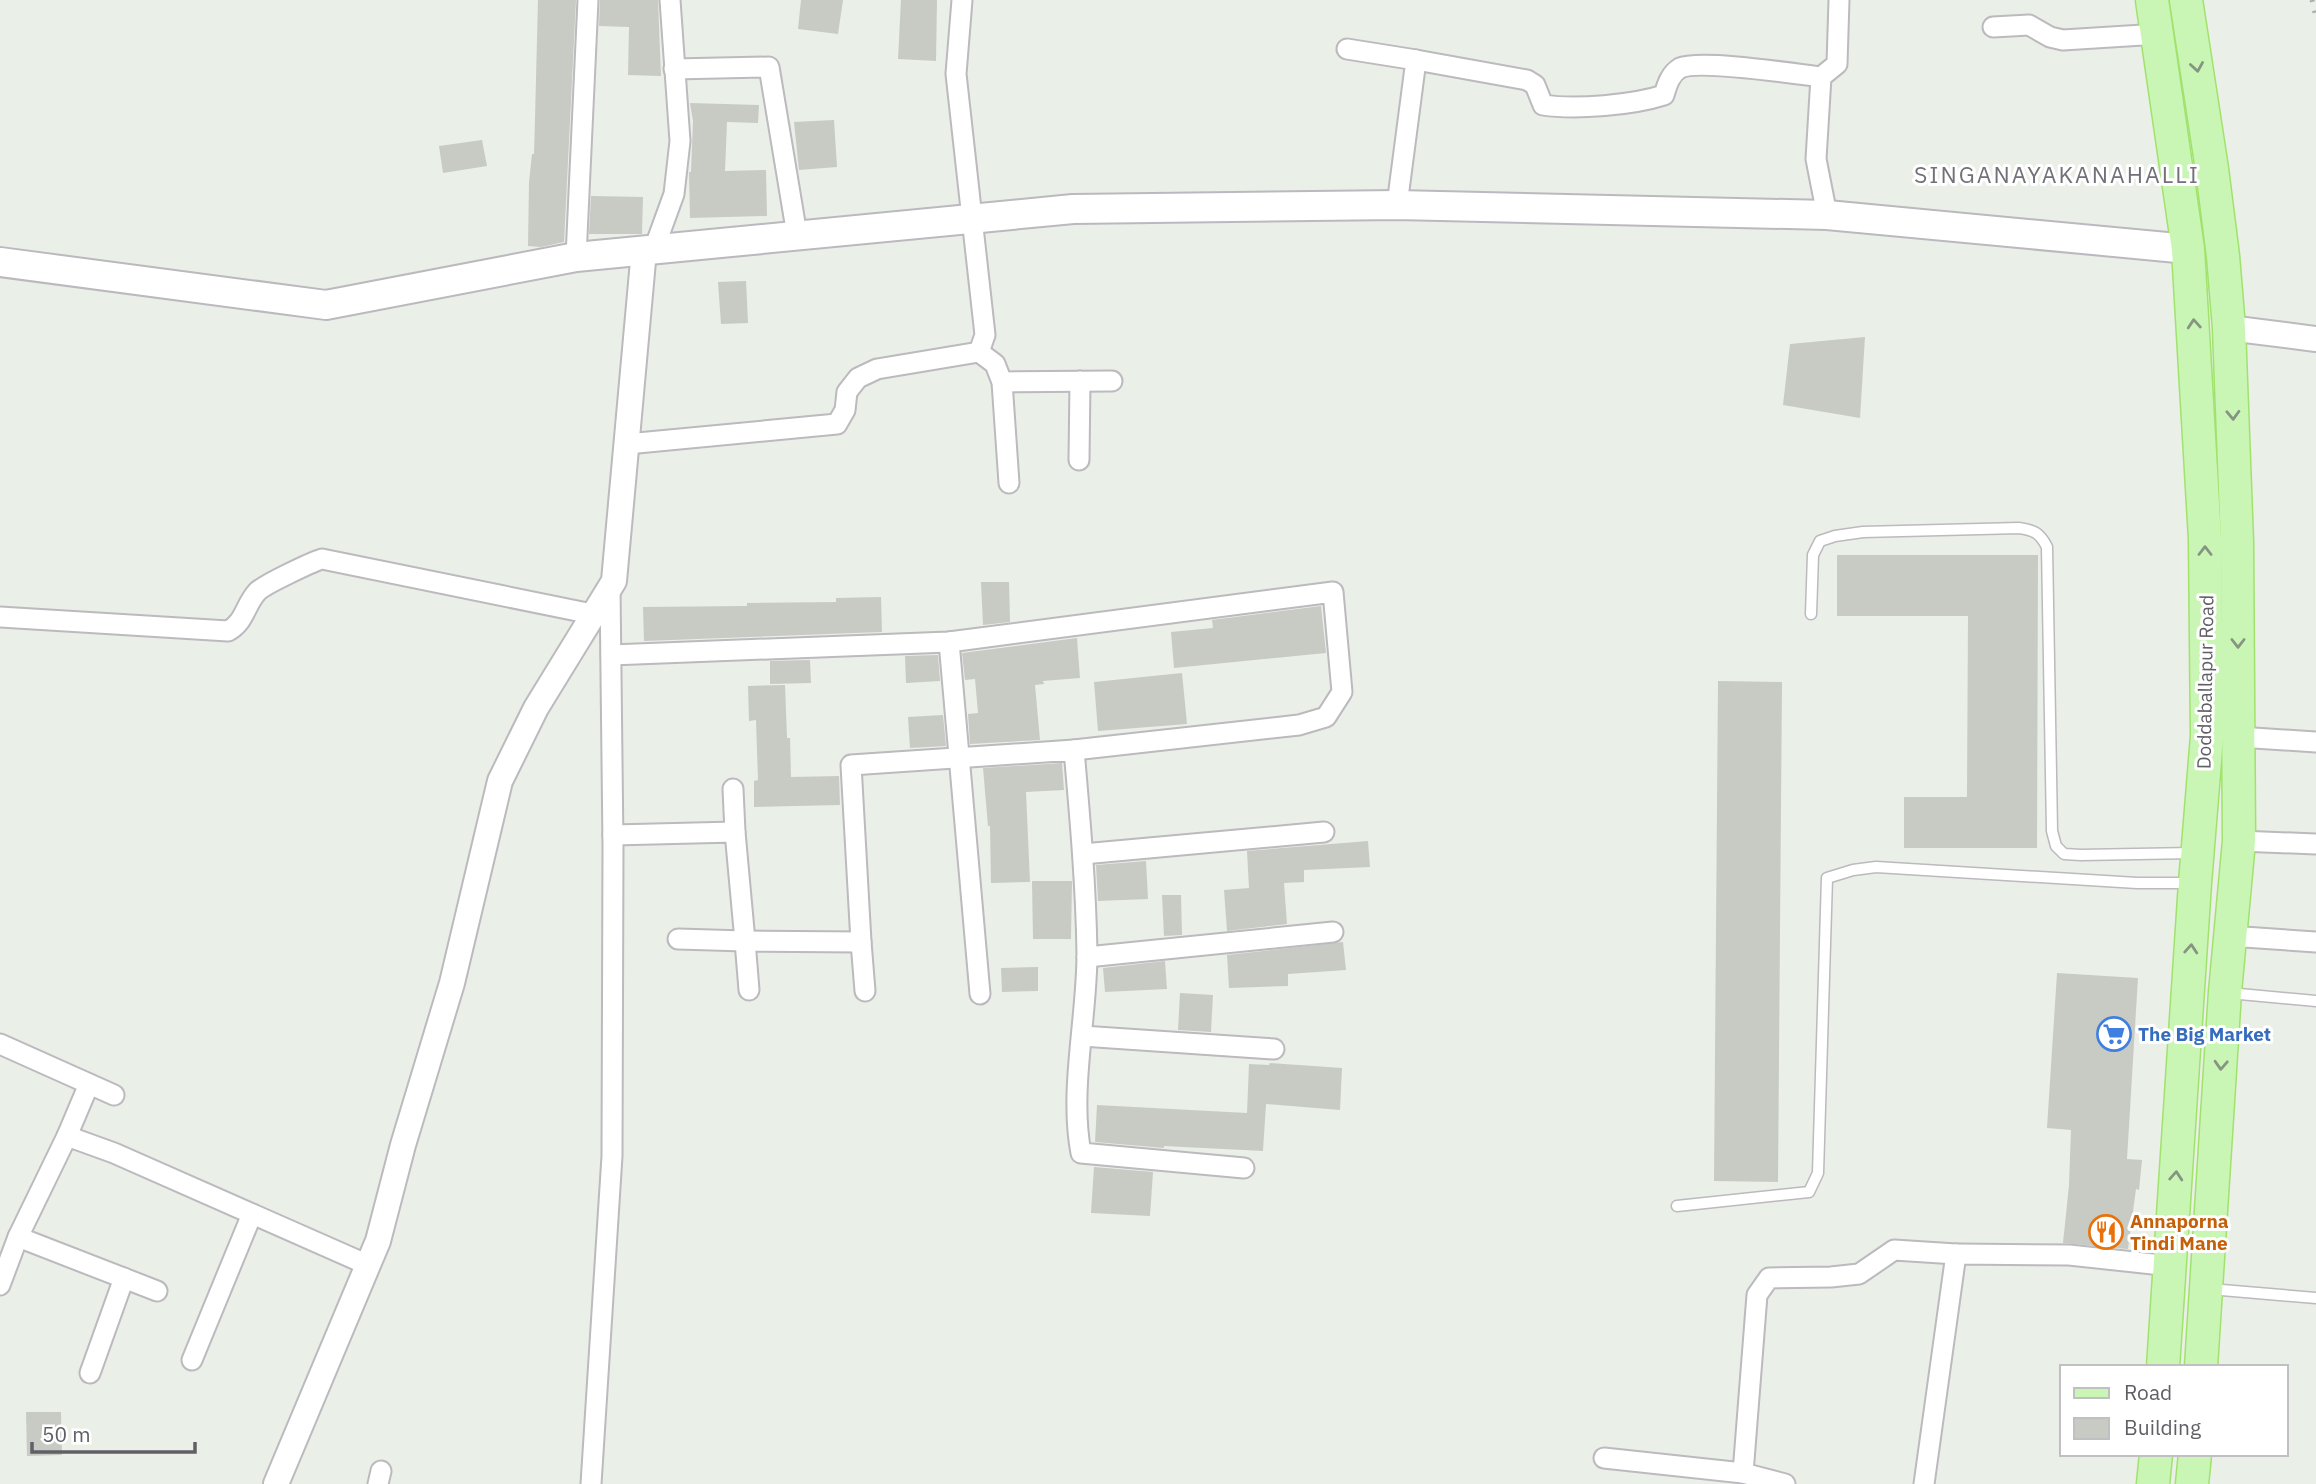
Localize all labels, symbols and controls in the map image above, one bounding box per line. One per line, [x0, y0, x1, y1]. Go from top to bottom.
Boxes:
one-way arrow [2189, 61, 2204, 73]
district label: SINGANAYAKANAHALLI [1914, 159, 2200, 189]
one-way arrow [2187, 318, 2202, 329]
one-way arrow [2225, 410, 2240, 421]
one-way arrow [2198, 545, 2213, 556]
street label: Doddaballapur Road [2191, 595, 2219, 769]
one-way arrow [2230, 638, 2246, 648]
one-way arrow [2183, 944, 2198, 955]
supermarket icon: The Big Market [2095, 1015, 2133, 1053]
place label: The Big Market [2138, 1022, 2271, 1046]
one-way arrow [2214, 1060, 2229, 1071]
one-way arrow [2169, 1171, 2184, 1182]
place label: Annaporna Tindi Mane [2130, 1209, 2229, 1255]
restaurant icon: Annaporna Tindi Mane [2087, 1213, 2125, 1251]
legend [2060, 1365, 2288, 1456]
text: Road [2124, 1378, 2172, 1406]
scale bar [32, 1410, 194, 1454]
text: Building [2124, 1413, 2201, 1441]
text: 50 m [42, 1420, 91, 1448]

